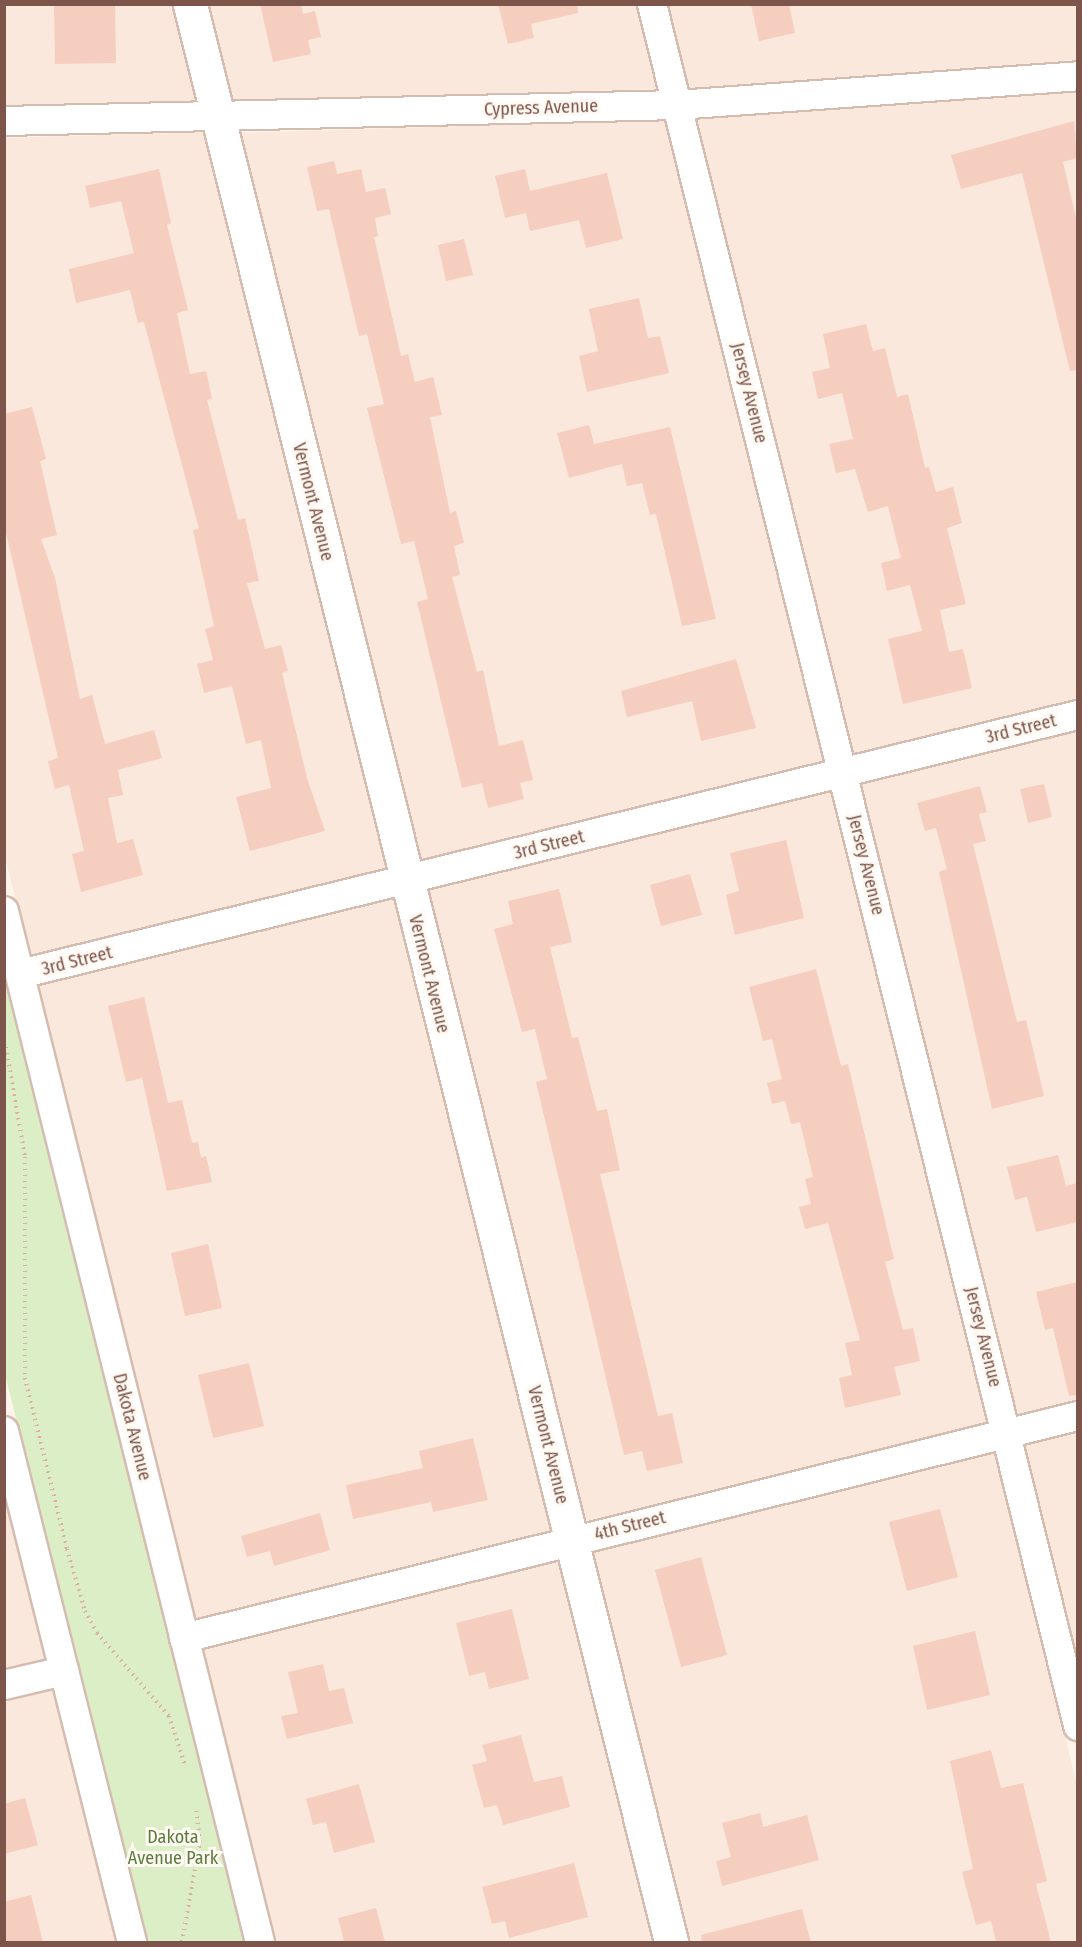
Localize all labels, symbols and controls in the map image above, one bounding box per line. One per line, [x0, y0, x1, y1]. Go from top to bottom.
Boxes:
street label: Cypress Avenue [484, 95, 598, 121]
street label: Jersey Avenue [726, 341, 772, 445]
street label: Vermont Avenue [288, 441, 338, 563]
street label: 3rd Street [983, 710, 1059, 748]
street label: Jersey Avenue [843, 813, 889, 917]
street label: 3rd Street [511, 826, 587, 864]
street label: Vermont Avenue [404, 913, 454, 1035]
street label: 3rd Street [39, 942, 115, 980]
street label: Jersey Avenue [960, 1285, 1006, 1389]
street label: Dakota Avenue [108, 1371, 156, 1483]
street label: Vermont Avenue [523, 1384, 573, 1506]
street label: 4th Street [592, 1507, 668, 1545]
park label: Dakota Avenue Park [128, 1827, 218, 1870]

